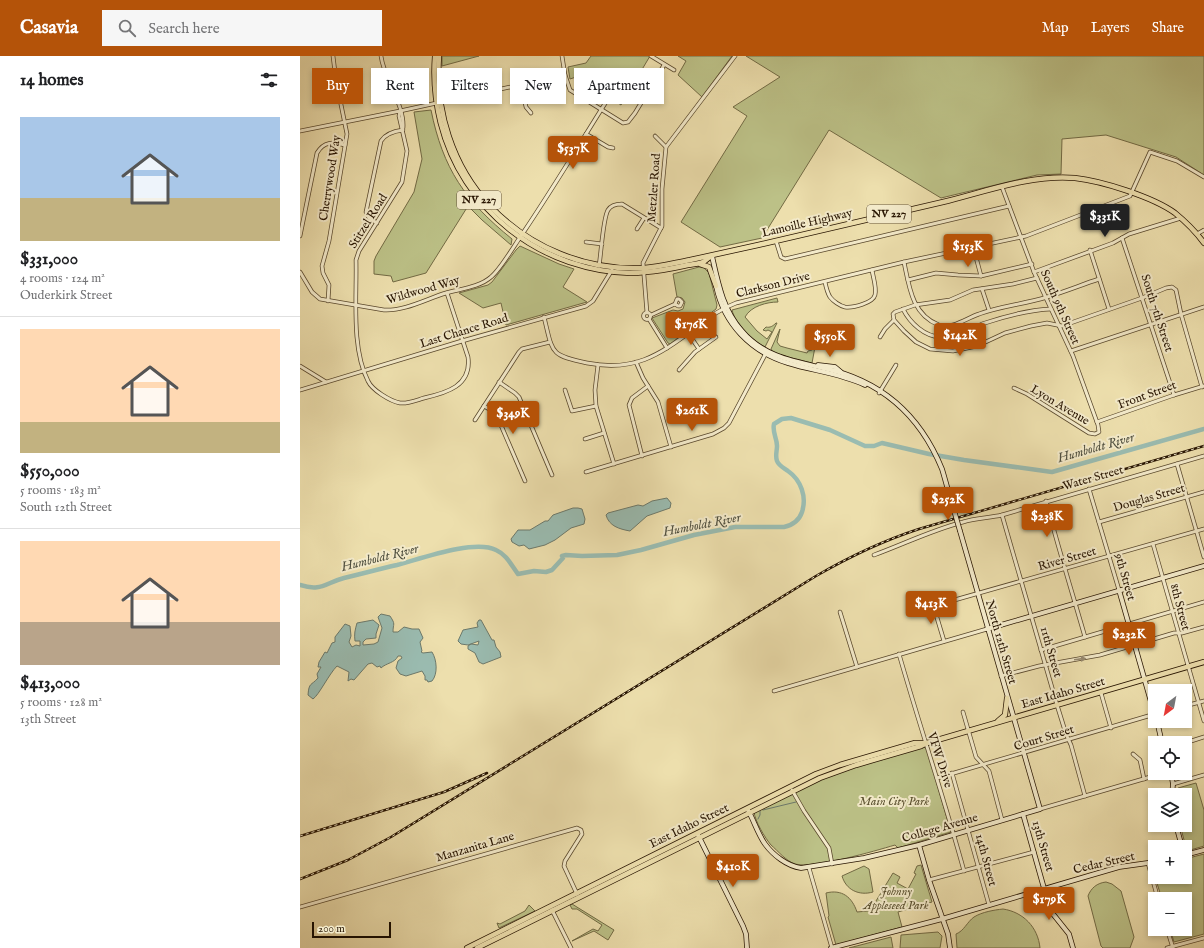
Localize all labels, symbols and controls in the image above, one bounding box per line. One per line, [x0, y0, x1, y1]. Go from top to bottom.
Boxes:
search box [102, 10, 382, 46]
text: Casavia [20, 16, 78, 40]
icon: search [116, 17, 138, 39]
text: Search here [148, 19, 220, 38]
text: Map [1042, 19, 1069, 37]
text: Layers [1091, 19, 1130, 37]
text: Share [1152, 19, 1184, 37]
chip: Buy [312, 68, 363, 104]
chip: Rent [371, 68, 429, 104]
chip: Filters [437, 68, 502, 104]
chip: New [510, 68, 566, 104]
chip: Apartment [574, 68, 664, 104]
icon: filters [258, 69, 280, 91]
text: 14 homes [20, 70, 83, 91]
street label: Cherrywood Way [316, 134, 344, 222]
pin: $537K [545, 136, 601, 170]
text: $537K [557, 140, 589, 157]
icon: home [114, 143, 186, 215]
street label: Metzler Road [644, 152, 664, 223]
street label: Stitzel Road [345, 190, 391, 251]
road number: NV 227 [457, 191, 501, 209]
pin: $331K [1077, 204, 1133, 238]
street label: Lamoille Highway [760, 205, 854, 241]
road number: NV 227 [867, 205, 911, 223]
text: $331K [1089, 208, 1121, 225]
pin: $153K [940, 234, 996, 268]
text: $153K [952, 238, 984, 255]
text: $331,000 [20, 249, 78, 270]
street label: South 9th Street [1037, 267, 1083, 347]
street label: Clarkson Drive [735, 268, 812, 301]
text: 4 rooms · 124 m² [20, 270, 105, 287]
street label: Wildwood Way [385, 272, 461, 308]
street label: South 7th Street [1137, 272, 1177, 354]
text: Ouderkirk Street [20, 287, 112, 304]
street label: Last Chance Road [418, 310, 511, 352]
pin: $176K [663, 312, 719, 346]
text: $176K [674, 316, 708, 333]
pin: $142K [932, 323, 988, 357]
pin: $550K [802, 324, 858, 358]
text: $142K [943, 327, 977, 344]
text: $550K [814, 328, 846, 345]
icon: home [114, 355, 186, 427]
street label: Front Street [1116, 377, 1178, 413]
street label: Lyon Avenue [1028, 382, 1093, 429]
pin: $261K [664, 398, 720, 432]
pin: $349K [485, 401, 541, 435]
text: $261K [676, 402, 708, 419]
text: $349K [496, 405, 530, 422]
water label: Humboldt River [1055, 429, 1137, 467]
text: $550,000 [20, 461, 80, 482]
street label: Water Street [1061, 462, 1125, 494]
street label: Douglas Street [1111, 481, 1187, 515]
text: 5 rooms · 183 m² [20, 482, 101, 499]
pin: $252K [920, 487, 976, 521]
text: $252K [931, 491, 965, 508]
text: South 12th Street [20, 499, 112, 516]
pin: $238K [1019, 504, 1075, 538]
text: $238K [1031, 508, 1063, 525]
water label: Humboldt River [661, 509, 743, 541]
water label: Humboldt River [339, 540, 421, 576]
street label: River Street [1036, 544, 1098, 574]
street label: 9th Street [1111, 551, 1139, 602]
icon: home [114, 567, 186, 639]
street label: 8th Street [1167, 582, 1193, 632]
pin: $413K [903, 591, 959, 625]
text: $413K [915, 595, 947, 612]
street label: North 12th Street [982, 598, 1020, 686]
pin: $232K [1101, 622, 1157, 656]
street label: 11th Street [1037, 625, 1065, 679]
text: $232K [1112, 626, 1146, 643]
one-way arrow [1074, 655, 1086, 662]
text: $413,000 [20, 673, 80, 694]
street label: East Idaho Street [1019, 674, 1107, 712]
north arrow [1148, 684, 1192, 728]
map controls [1148, 684, 1192, 936]
text: 5 rooms · 128 m² [20, 694, 102, 711]
text: 13th Street [20, 711, 76, 728]
street label: Court Street [1012, 722, 1076, 754]
street label: VFW Drive [924, 729, 956, 790]
button: locate [1148, 736, 1192, 780]
button: layers [1148, 788, 1192, 832]
park label: Main City Park [859, 794, 929, 809]
street label: East Idaho Street [647, 800, 731, 852]
street label: College Avenue [900, 810, 980, 846]
street label: 13th Street [1029, 819, 1057, 873]
street label: Manzanita Lane [434, 829, 516, 865]
street label: 14th Street [972, 832, 1000, 888]
button: + [1148, 840, 1192, 884]
street label: Cedar Street [1072, 849, 1136, 877]
pin: $410K [705, 854, 761, 888]
text: $410K [716, 858, 750, 875]
park label: Johnny Appleseed Park [861, 884, 929, 913]
pin: $179K [1021, 887, 1077, 921]
text: $179K [1032, 891, 1066, 908]
button: − [1148, 892, 1192, 936]
scale bar [312, 920, 391, 939]
text: 200 m [318, 922, 345, 936]

